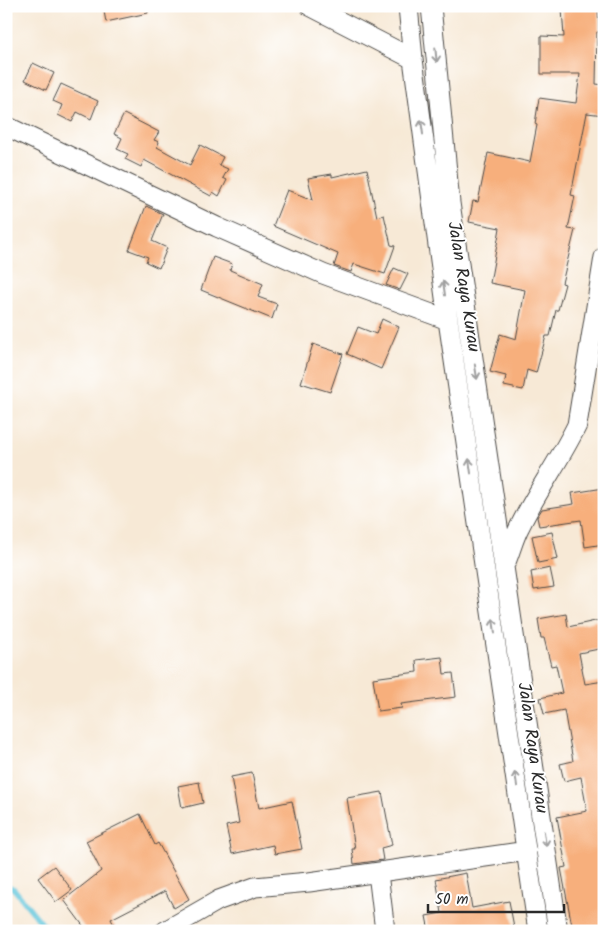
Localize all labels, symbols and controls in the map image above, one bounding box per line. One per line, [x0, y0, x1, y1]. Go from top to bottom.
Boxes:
one-way arrow [431, 46, 441, 62]
one-way arrow [417, 119, 427, 135]
street label: Jalan Raya Kurau [438, 220, 488, 355]
one-way arrow [439, 280, 449, 296]
one-way arrow [471, 364, 481, 380]
one-way arrow [464, 458, 474, 474]
one-way arrow [488, 619, 498, 635]
street label: Jalan Raya Kurau [508, 681, 556, 816]
one-way arrow [511, 771, 521, 787]
one-way arrow [540, 831, 550, 847]
scale bar [428, 882, 564, 914]
text: 50 m [435, 888, 469, 912]

